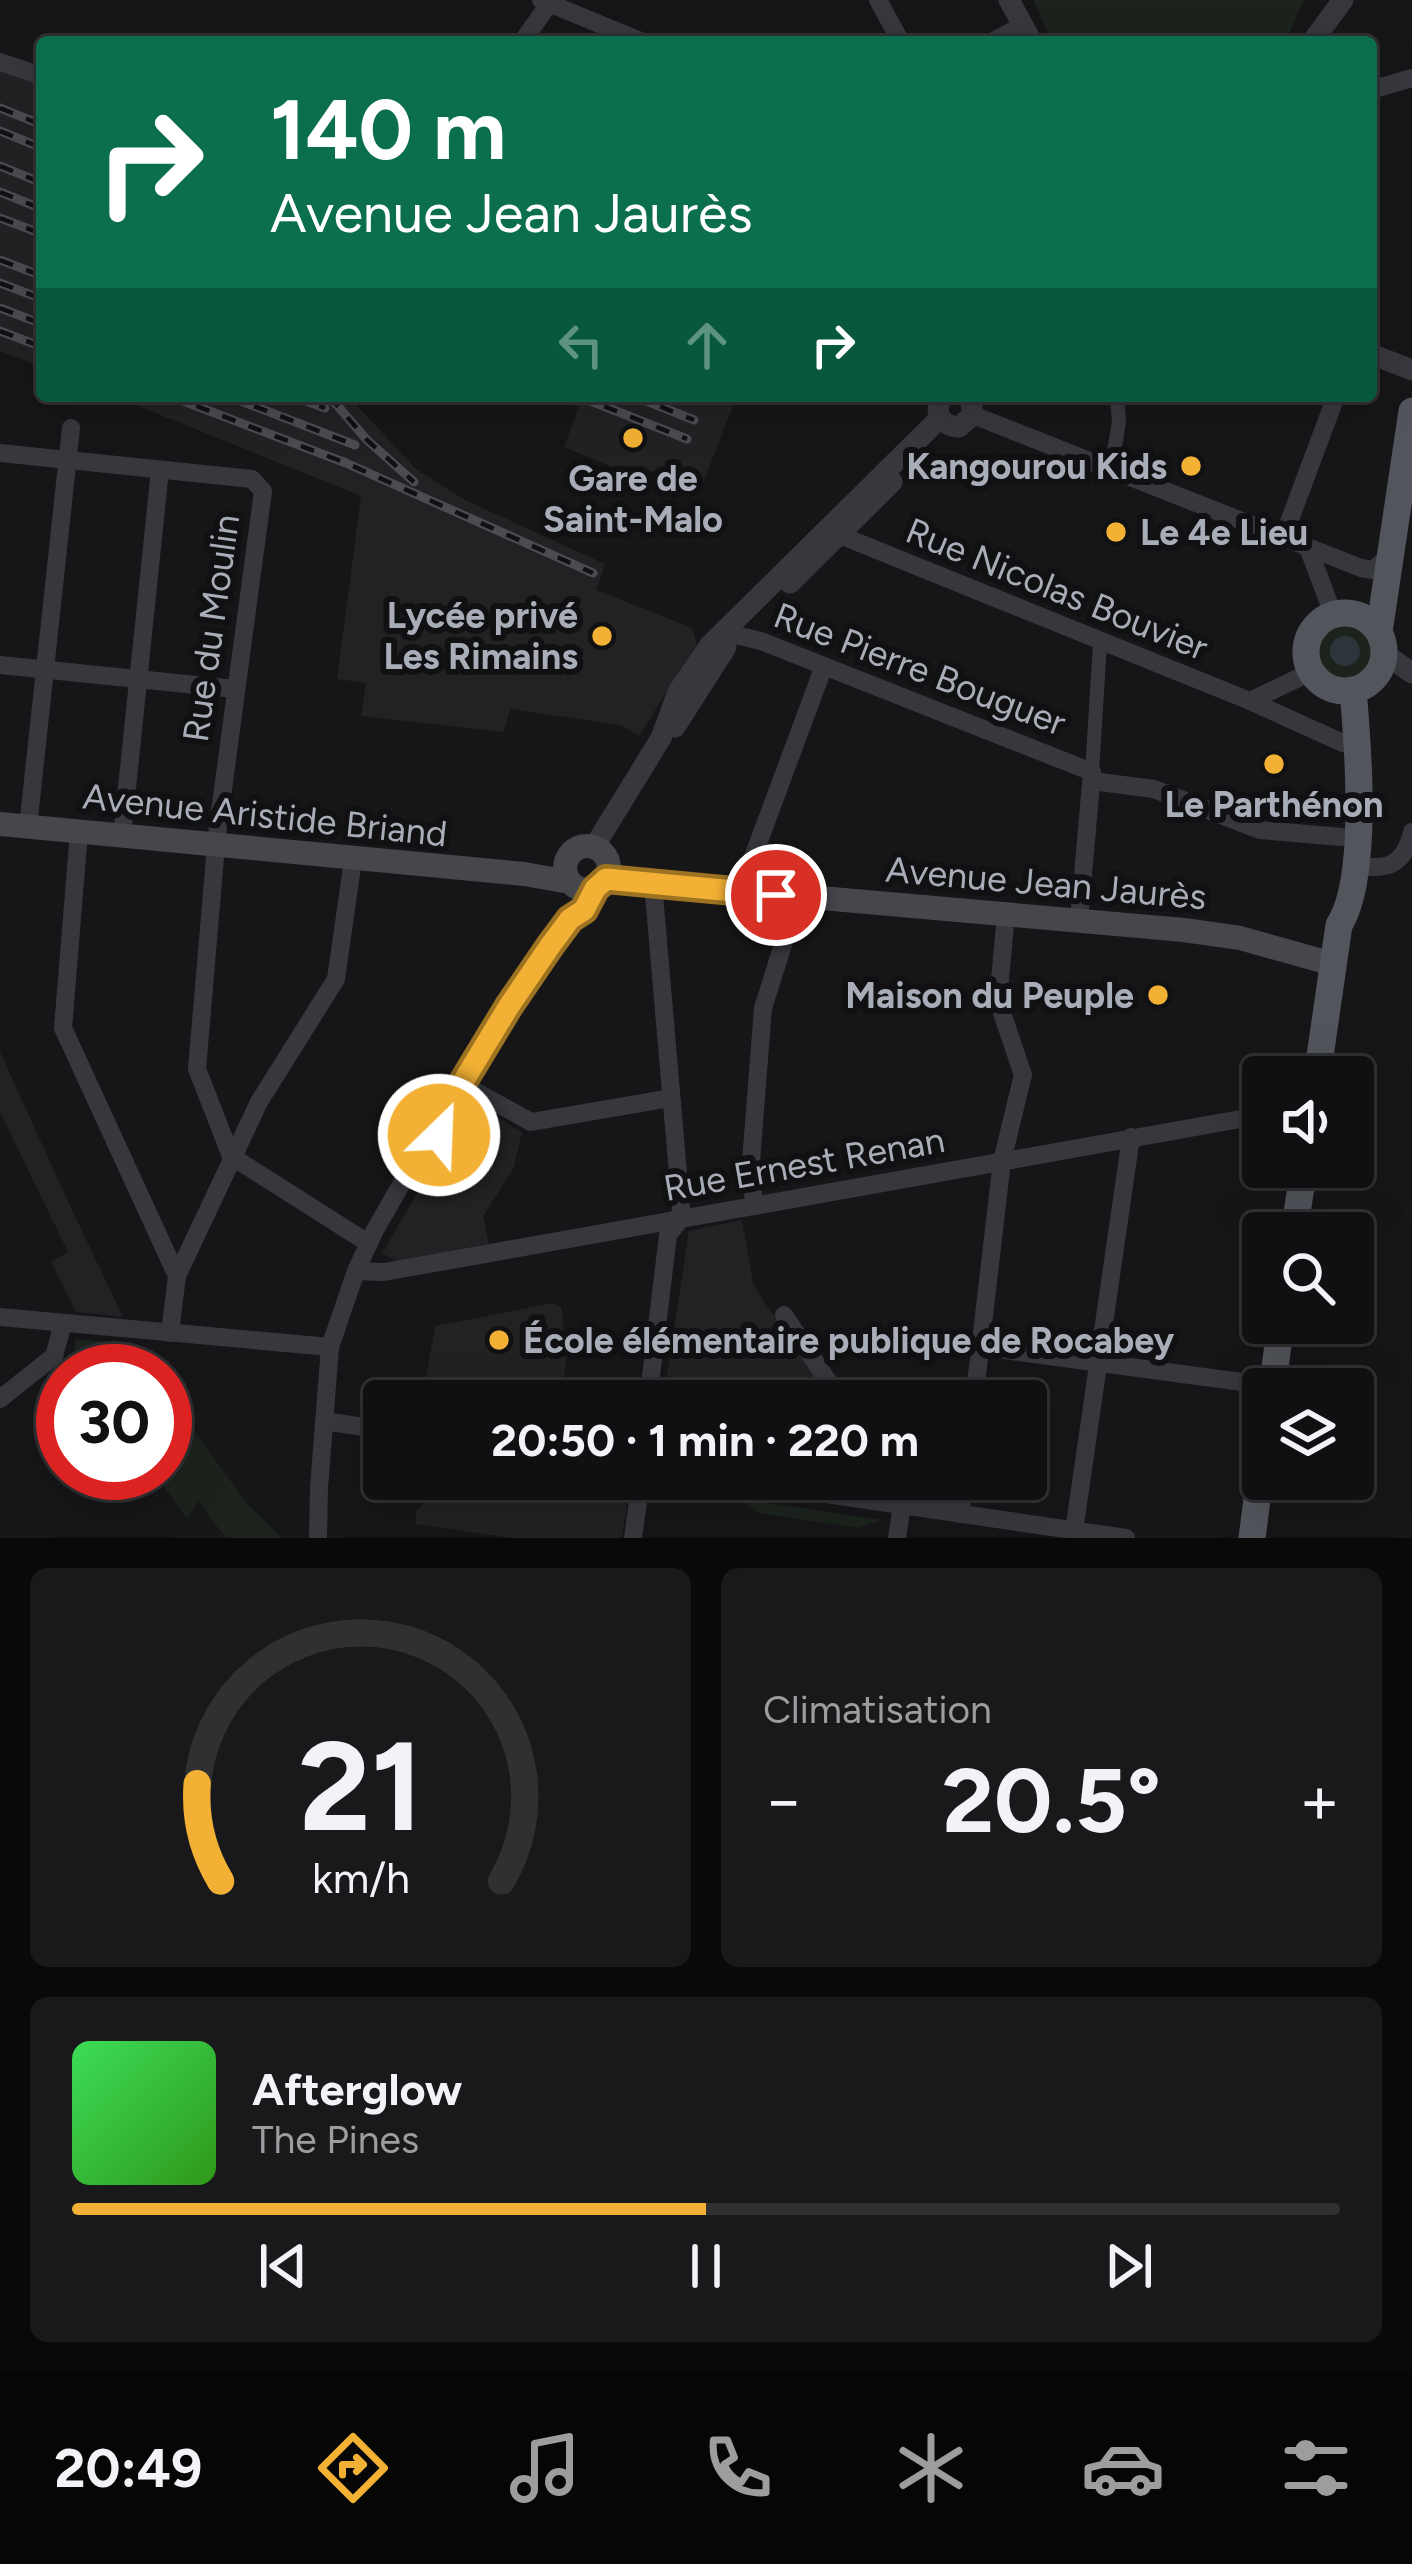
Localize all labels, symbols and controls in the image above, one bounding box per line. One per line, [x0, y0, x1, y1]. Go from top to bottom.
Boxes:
text: 140 m [270, 79, 506, 180]
icon: right [72, 84, 228, 240]
text: Avenue Jean Jaurès [270, 181, 753, 246]
icon: left [548, 312, 614, 378]
icon: ahead [674, 312, 740, 378]
icon: right [800, 312, 866, 378]
marker: Gare de Saint-Malo [620, 425, 646, 451]
place label: Kangourou Kids [906, 445, 1167, 488]
marker: Kangourou Kids [1178, 453, 1204, 479]
place label: Gare de Saint-Malo [543, 457, 723, 541]
street label: Rue Nicolas Bouvier [900, 509, 1214, 669]
place label: Le 4e Lieu [1140, 511, 1308, 554]
street label: Rue du Moulin [174, 512, 248, 744]
marker: Le 4e Lieu [1103, 519, 1129, 545]
place label: Lycée privé Les Rimains [383, 594, 578, 678]
street label: Rue Pierre Bouguer [768, 594, 1072, 744]
marker: Lycée privé Les Rimains [589, 623, 615, 649]
marker: Le Parthénon [1261, 751, 1287, 777]
street label: Avenue Aristide Briand [81, 774, 449, 856]
place label: Le Parthénon [1165, 783, 1383, 826]
pin [725, 844, 827, 946]
street label: Avenue Jean Jaurès [884, 848, 1208, 918]
icon: arrive [743, 862, 809, 928]
place label: Maison du Peuple [845, 974, 1134, 1017]
marker: Maison du Peuple [1145, 982, 1171, 1008]
map controls [1242, 1056, 1374, 1500]
button: sound [1242, 1056, 1374, 1188]
position arrow [376, 1072, 502, 1198]
street label: Rue Ernest Renan [660, 1118, 948, 1210]
button: search [1242, 1212, 1374, 1344]
place label: École élémentaire publique de Rocabey [523, 1319, 1174, 1362]
marker: École élémentaire publique de Rocabey [486, 1327, 512, 1353]
speed limit sign: 30 [36, 1344, 192, 1500]
button: layers [1242, 1368, 1374, 1500]
text: 20:50 · 1 min · 220 m [491, 1413, 919, 1467]
text: Climatisation [763, 1686, 992, 1733]
text: 21 [298, 1711, 423, 1861]
text: 20.5° [942, 1746, 1161, 1855]
text: − [763, 1760, 804, 1840]
text: + [1299, 1760, 1340, 1840]
text: km/h [312, 1851, 409, 1903]
text: Afterglow [252, 2062, 462, 2116]
text: The Pines [252, 2116, 419, 2163]
icon: previous [250, 2233, 316, 2299]
icon: pause [673, 2233, 739, 2299]
icon: next [1096, 2233, 1162, 2299]
icon: directions [311, 2426, 395, 2510]
icon: music [503, 2426, 587, 2510]
icon: phone [696, 2426, 780, 2510]
icon: climate [889, 2426, 973, 2510]
icon: car [1081, 2426, 1165, 2510]
icon: filters [1274, 2426, 1358, 2510]
text: 20:49 [54, 2436, 202, 2501]

